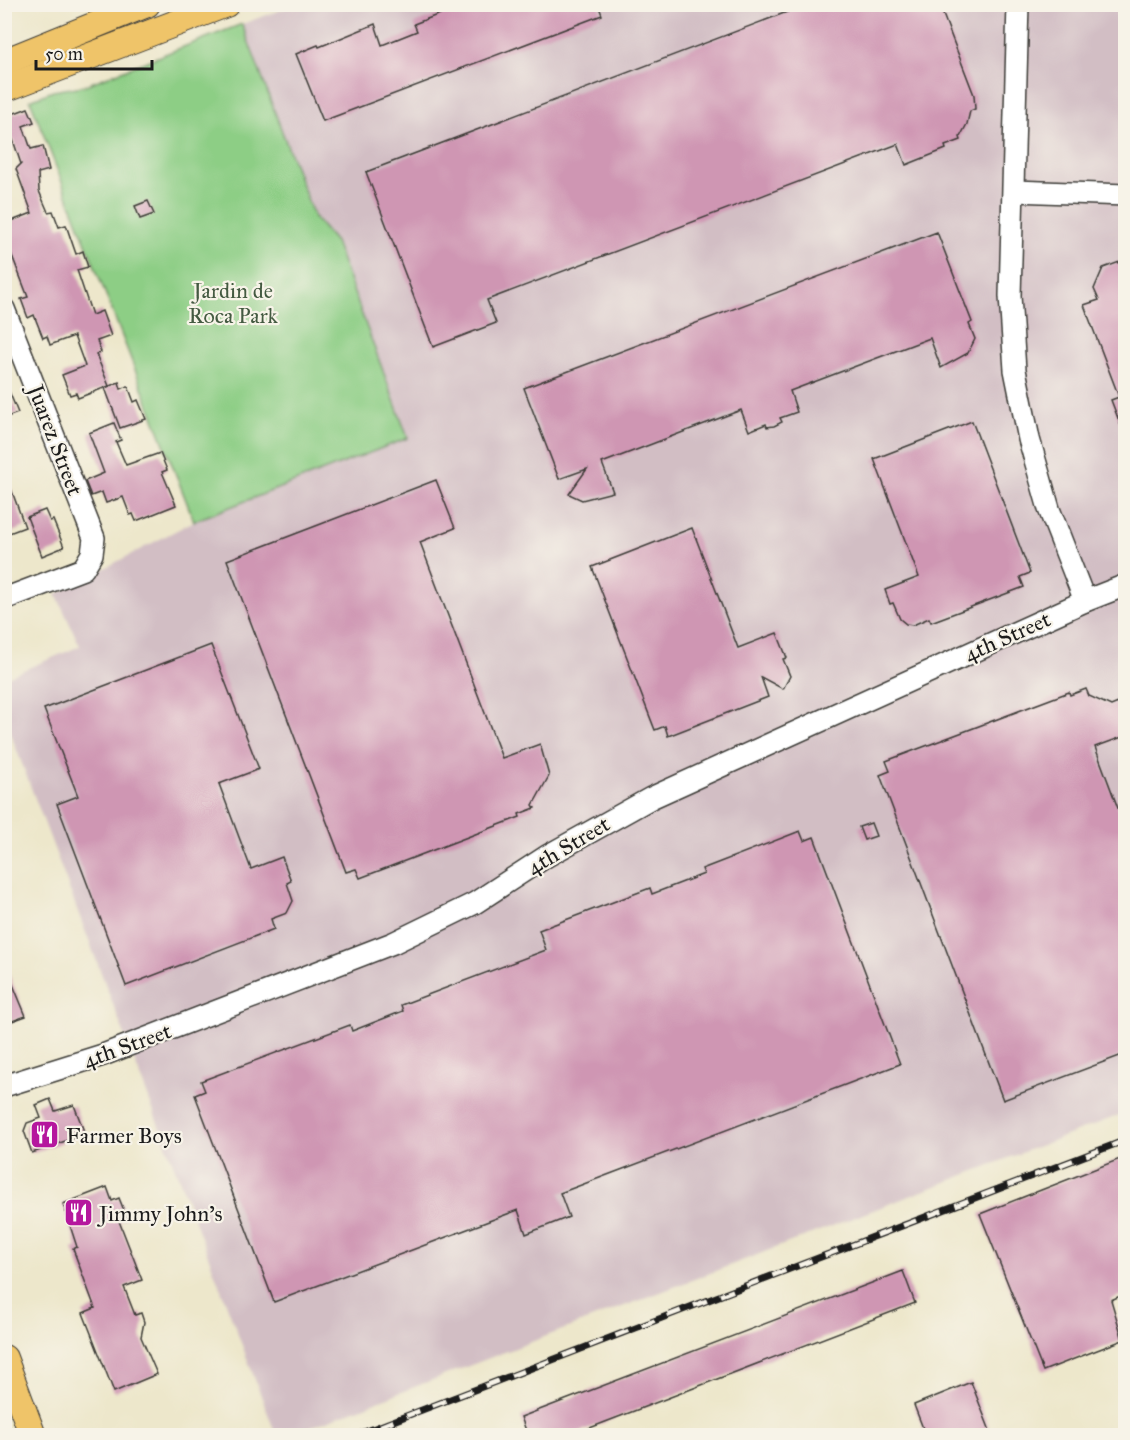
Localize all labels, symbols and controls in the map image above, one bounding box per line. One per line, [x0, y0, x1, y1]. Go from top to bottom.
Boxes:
scale bar [36, 33, 152, 71]
text: 50 m [45, 43, 83, 65]
park label: Jardin de Roca Park [188, 277, 279, 329]
street label: Juarez Street [21, 379, 89, 499]
street label: 4th Street [960, 605, 1055, 667]
street label: 4th Street [522, 810, 615, 881]
street label: 4th Street [79, 1017, 175, 1074]
restaurant icon: Farmer Boys [29, 1119, 61, 1151]
place label: Farmer Boys [66, 1122, 182, 1149]
restaurant icon: Jimmy John's [62, 1197, 94, 1229]
place label: Jimmy John's [97, 1200, 223, 1227]

